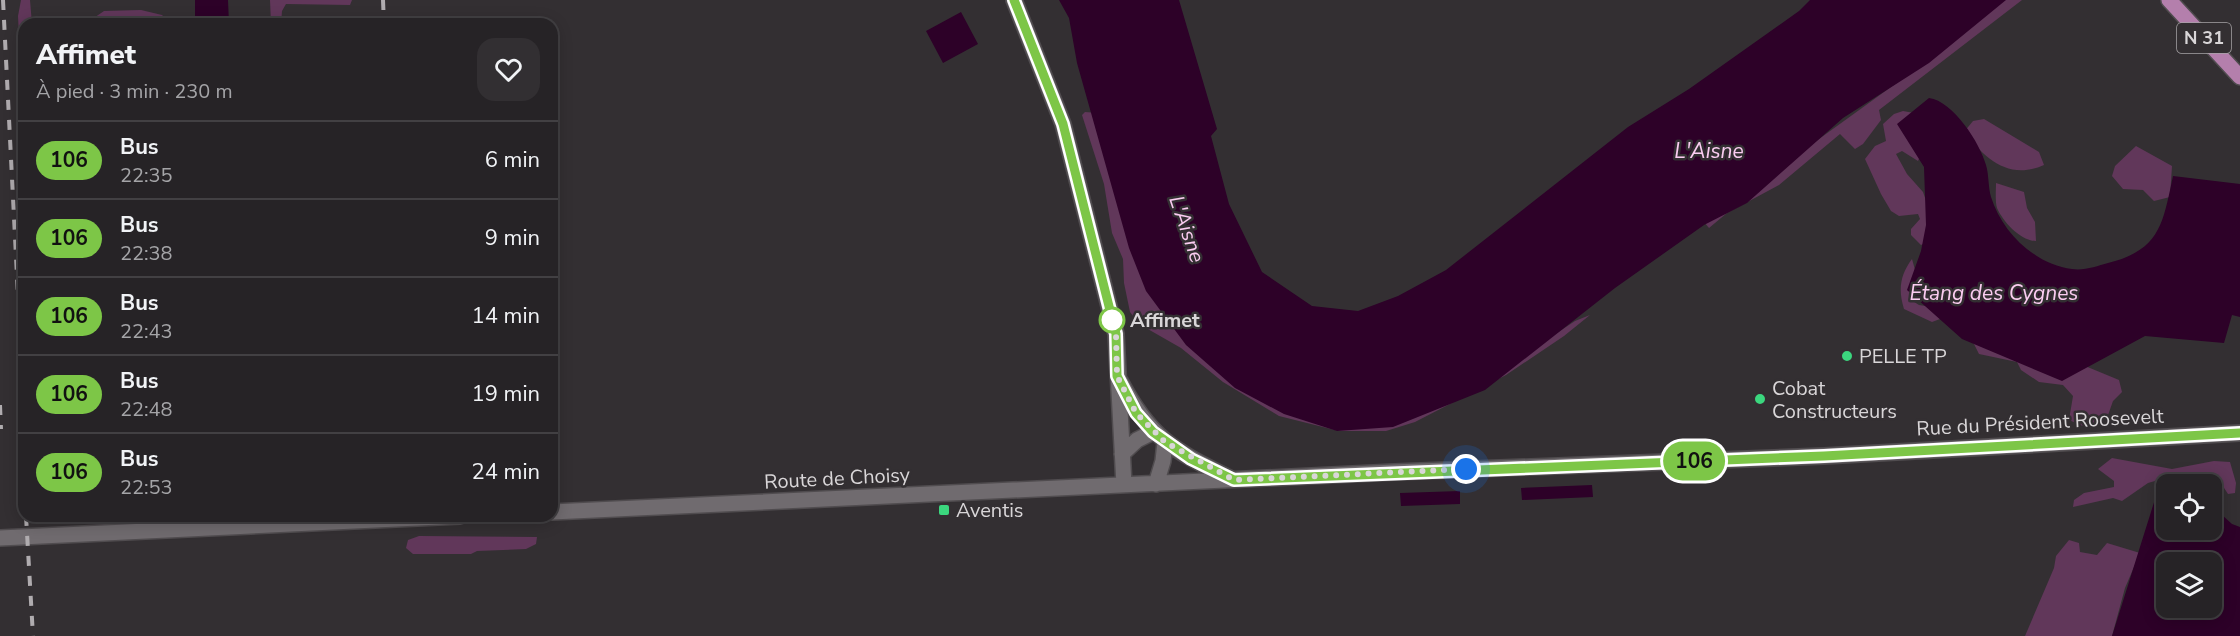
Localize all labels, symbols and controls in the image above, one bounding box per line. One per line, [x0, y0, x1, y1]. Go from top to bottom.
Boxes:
road number: N 31 [2177, 23, 2231, 53]
text: Affimet [36, 36, 136, 74]
button: heart [477, 38, 540, 101]
text: À pied · 3 min · 230 m [36, 78, 233, 105]
text: Bus [120, 132, 159, 162]
water label: L'Aisne [1674, 137, 1744, 165]
text: 6 min [485, 145, 540, 175]
text: 106 [50, 146, 88, 174]
text: 22:35 [120, 162, 173, 189]
water label: L'Aisne [1162, 192, 1212, 266]
text: Bus [120, 210, 159, 240]
text: 9 min [485, 223, 540, 253]
text: 106 [50, 224, 88, 252]
text: 22:38 [120, 240, 173, 267]
water label: Étang des Cygnes [1910, 279, 2078, 307]
text: Bus [120, 288, 159, 318]
text: 14 min [472, 301, 540, 331]
text: 106 [50, 302, 88, 330]
marker: Affimet [1099, 307, 1125, 333]
place label: Affimet [1130, 307, 1200, 334]
text: 22:43 [120, 318, 173, 345]
place label: PELLE TP [1859, 343, 1947, 370]
marker: PELLE TP [1840, 349, 1854, 363]
text: Bus [120, 366, 159, 396]
place label: Cobat Constructeurs [1772, 375, 1897, 425]
text: 19 min [472, 379, 540, 409]
text: 106 [50, 380, 88, 408]
marker: Cobat Constructeurs [1753, 392, 1767, 406]
text: 22:48 [120, 396, 173, 423]
street label: Rue du Président Roosevelt [1916, 402, 2165, 442]
line badge: 106 [1660, 442, 1728, 480]
text: Bus [120, 444, 159, 474]
text: 106 [1675, 447, 1713, 475]
your location [1451, 454, 1481, 484]
text: 24 min [472, 457, 540, 487]
text: 106 [50, 458, 88, 486]
street label: Route de Choisy [763, 461, 911, 496]
text: 22:53 [120, 474, 173, 501]
map controls [2156, 474, 2222, 618]
button: locate [2156, 474, 2222, 540]
place label: Aventis [956, 497, 1023, 524]
marker: Aventis [937, 503, 951, 517]
button: layers [2156, 552, 2222, 618]

